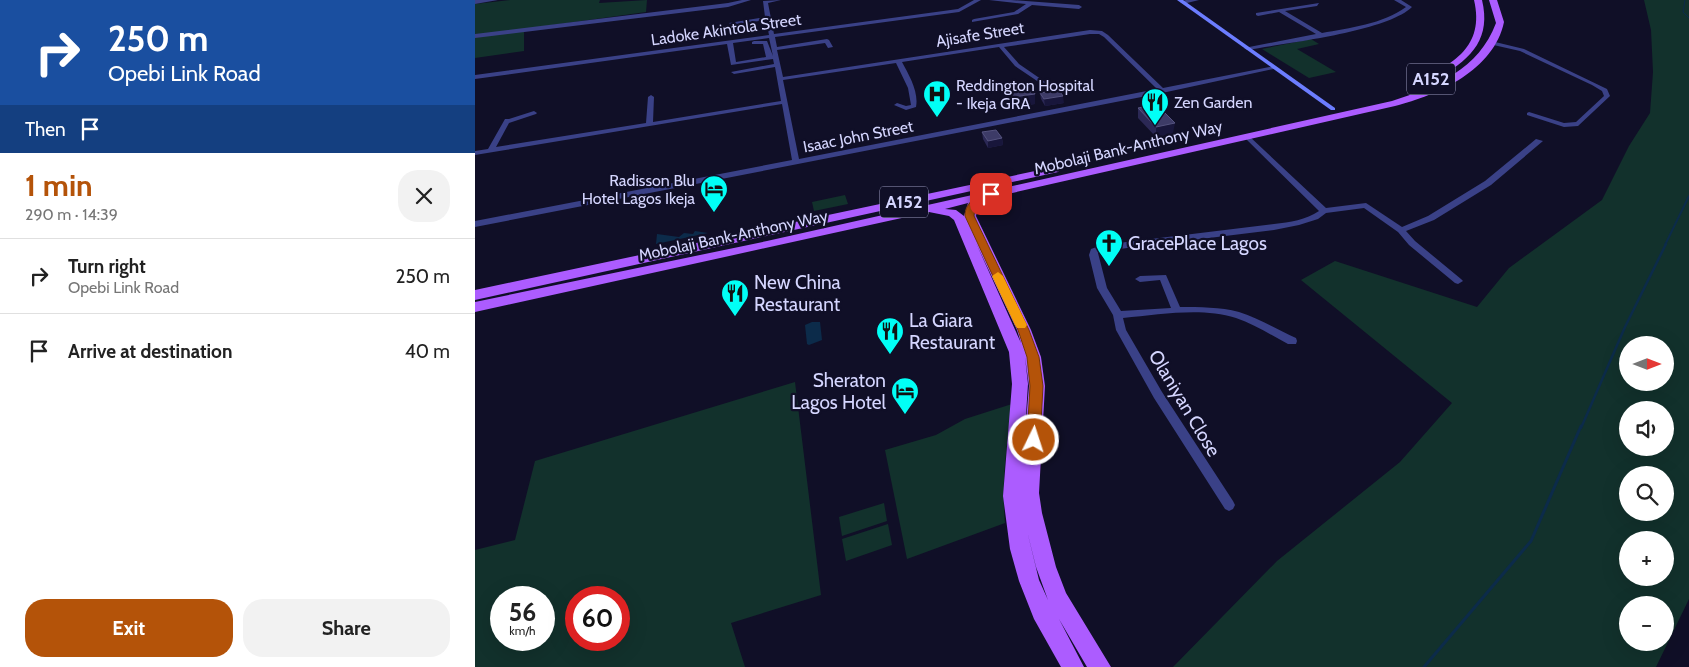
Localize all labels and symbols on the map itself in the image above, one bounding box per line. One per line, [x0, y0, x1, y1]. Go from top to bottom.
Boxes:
street label: Ladoke Akintola Street [650, 9, 803, 49]
street label: Ajisafe Street [935, 18, 1026, 51]
road number: A152 [1407, 64, 1455, 95]
place label: Reddington Hospital - Ikeja GRA [956, 76, 1094, 113]
hospital icon: Reddington Hospital - Ikeja GRA [922, 79, 952, 118]
restaurant icon: Zen Garden [1140, 87, 1170, 126]
place label: Zen Garden [1174, 93, 1252, 112]
street label: Isaac John Street [801, 116, 915, 156]
street label: Mobolaji Bank-Anthony Way [1032, 117, 1224, 178]
place label: Radisson Blu Hotel Lagos Ikeja [582, 171, 695, 208]
pin [970, 173, 1012, 215]
hotel icon: Radisson Blu Hotel Lagos Ikeja [699, 174, 729, 213]
road number: A152 [880, 186, 928, 218]
street label: Mobolaji Bank-Anthony Way [637, 206, 829, 265]
church icon: GracePlace Lagos [1094, 228, 1124, 267]
place label: GracePlace Lagos [1128, 232, 1267, 255]
place label: New China Restaurant [754, 271, 841, 316]
restaurant icon: New China Restaurant [720, 278, 750, 317]
place label: La Giara Restaurant [909, 309, 996, 354]
restaurant icon: La Giara Restaurant [875, 316, 905, 355]
north arrow [1619, 336, 1674, 391]
street label: Olaniyan Close [1144, 346, 1226, 461]
place label: Sheraton Lagos Hotel [791, 369, 887, 414]
hotel icon: Sheraton Lagos Hotel [890, 376, 920, 415]
position arrow [1007, 413, 1059, 465]
speed limit sign: 60 [565, 586, 630, 651]

